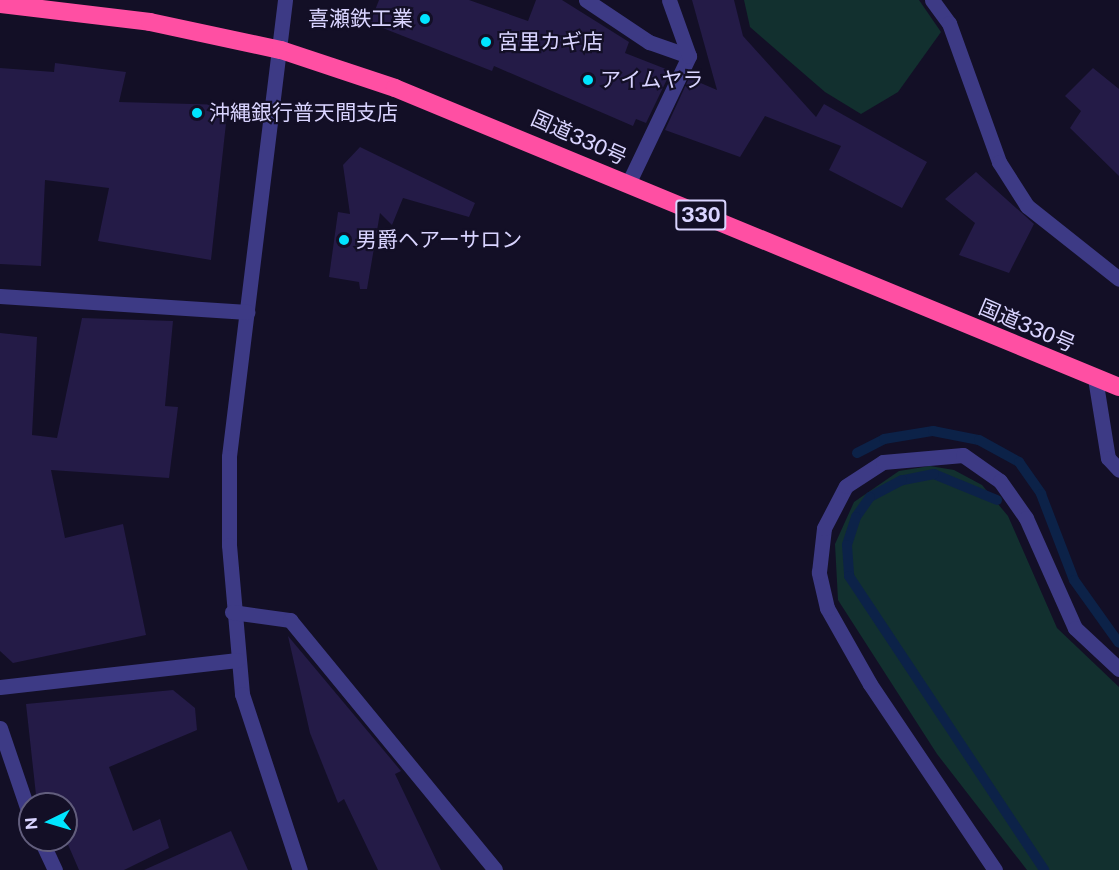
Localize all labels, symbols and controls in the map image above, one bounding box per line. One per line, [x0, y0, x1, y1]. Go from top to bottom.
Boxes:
place label: 喜瀬鉄工業 [308, 6, 413, 32]
marker: 喜瀬鉄工業 [418, 12, 432, 26]
place label: 宮里カギ店 [498, 29, 603, 55]
marker: 宮里カギ店 [479, 35, 493, 49]
place label: アイムヤラ [600, 67, 705, 93]
marker: アイムヤラ [581, 73, 595, 87]
place label: 沖縄銀行普天間支店 [209, 100, 398, 126]
marker: 沖縄銀行普天間支店 [190, 106, 204, 120]
street label: 国道330号 [527, 106, 631, 170]
road number: 330 [674, 198, 728, 232]
place label: 男爵ヘアーサロン [356, 227, 523, 253]
marker: 男爵ヘアーサロン [337, 233, 351, 247]
street label: 国道330号 [975, 294, 1079, 358]
north arrow [18, 792, 78, 852]
text: N [22, 816, 42, 831]

